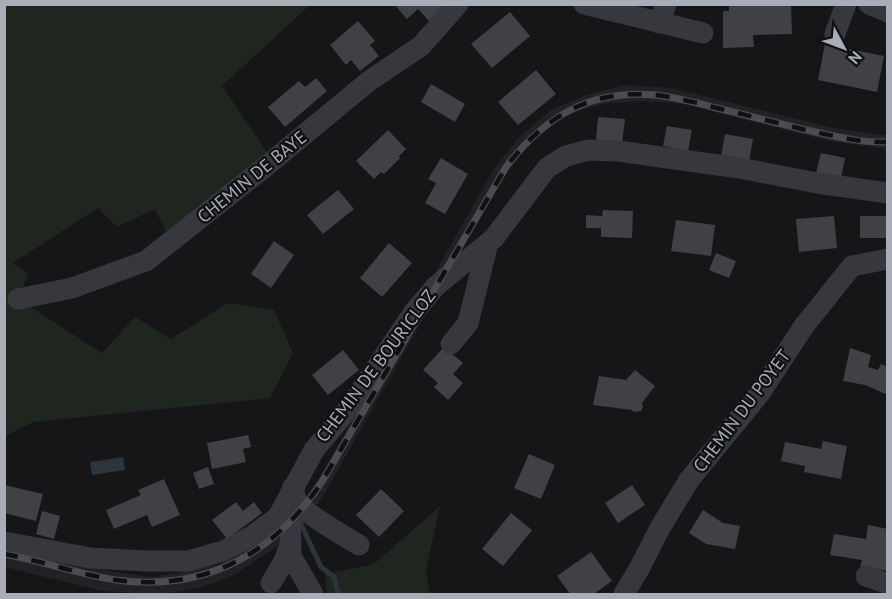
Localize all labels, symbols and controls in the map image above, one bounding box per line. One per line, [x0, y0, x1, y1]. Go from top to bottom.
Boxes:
north arrow [814, 18, 874, 78]
text: N [844, 47, 866, 68]
street label: CHEMIN DE BAYE [192, 125, 311, 228]
street label: CHEMIN DE BOURICLOZ [311, 285, 441, 447]
street label: CHEMIN DU POYET [688, 345, 795, 477]

